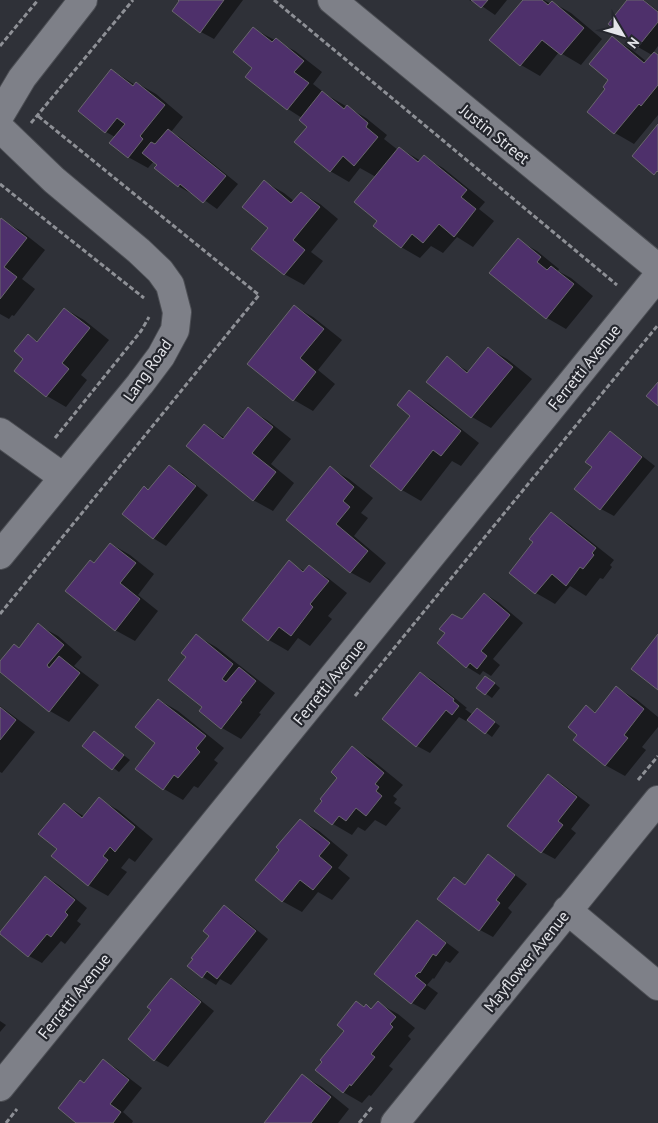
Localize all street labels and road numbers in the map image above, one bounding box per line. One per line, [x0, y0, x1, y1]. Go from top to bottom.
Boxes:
street label: Justin Street [455, 99, 534, 168]
street label: Ferretti Avenue [543, 320, 625, 414]
street label: Lang Road [118, 335, 176, 405]
street label: Ferretti Avenue [288, 635, 370, 729]
street label: Mayflower Avenue [479, 906, 573, 1016]
street label: Ferretti Avenue [33, 949, 115, 1043]

